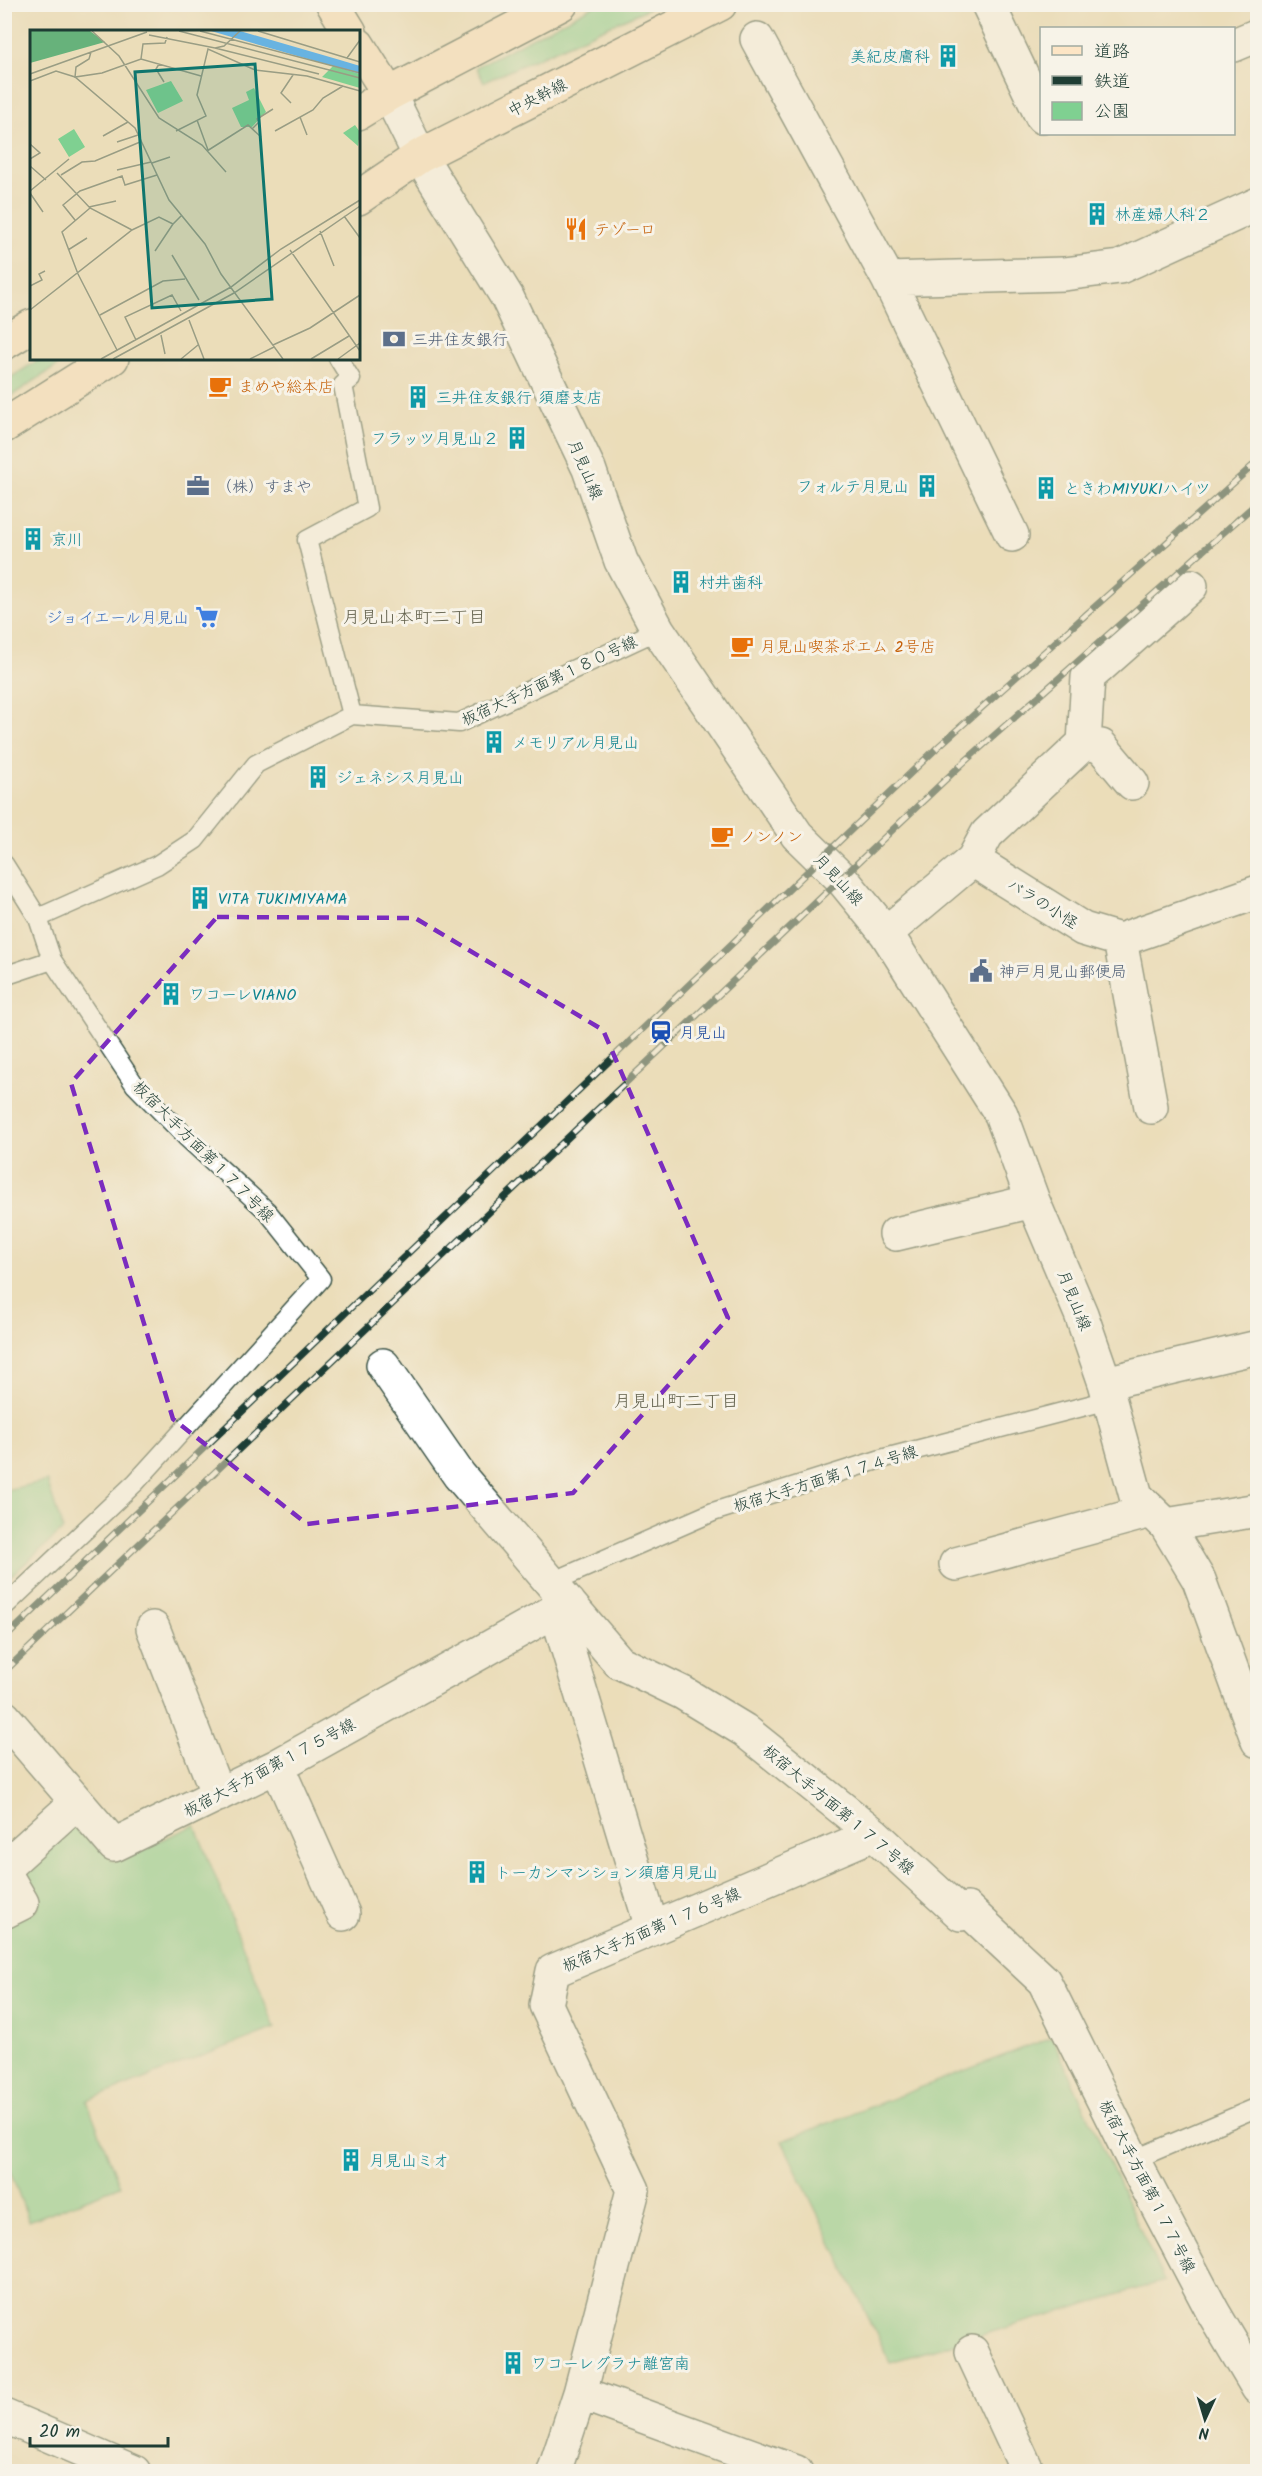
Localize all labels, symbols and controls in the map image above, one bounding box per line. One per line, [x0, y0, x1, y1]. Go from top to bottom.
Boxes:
legend [1040, 27, 1235, 135]
inset map [30, 30, 360, 360]
text: 道路 [1094, 38, 1130, 67]
building icon: 美紀皮膚科 [935, 43, 961, 69]
place label: 美紀皮膚科 [850, 45, 930, 70]
text: 鉄道 [1094, 68, 1130, 97]
street label: 中央幹線 [503, 73, 572, 124]
text: 公園 [1094, 98, 1130, 127]
building icon: 林産婦人科２ [1084, 201, 1110, 227]
place label: 林産婦人科２ [1115, 203, 1211, 228]
restaurant icon: テゾーロ [563, 216, 589, 242]
place label: テゾーロ [594, 218, 656, 243]
bank icon: 三井住友銀行 [381, 326, 407, 352]
place label: 三井住友銀行 [412, 328, 508, 353]
cafe icon: まめや総本店 [207, 373, 233, 399]
place label: まめや総本店 [238, 375, 334, 400]
building icon: 三井住友銀行 須磨支店 [405, 384, 431, 410]
place label: 三井住友銀行 須磨支店 [436, 386, 602, 411]
building icon: フラッツ月見山２ [504, 425, 530, 451]
place label: フラッツ月見山２ [371, 427, 499, 452]
street label: 月見山線 [561, 435, 609, 504]
office icon: （株）すまや [185, 473, 211, 499]
building icon: フォルテ月見山 [914, 473, 940, 499]
place label: （株）すまや [216, 475, 312, 500]
place label: フォルテ月見山 [797, 475, 909, 500]
building icon: ときわMIYUKIハイツ [1033, 475, 1059, 501]
place label: ときわMIYUKIハイツ [1064, 477, 1211, 502]
building icon: 京川 [20, 526, 46, 552]
place label: 京川 [51, 528, 83, 553]
building icon: 村井歯科 [668, 569, 694, 595]
place label: 村井歯科 [699, 571, 763, 596]
supermarket icon: ジョイエール月見山 [194, 604, 220, 630]
district label: 月見山本町二丁目 [342, 604, 486, 633]
place label: ジョイエール月見山 [46, 606, 189, 631]
street label: 板宿大手方面第１８０号線 [457, 629, 642, 733]
cafe icon: 月見山喫茶ポエム 2号店 [729, 633, 755, 659]
place label: 月見山喫茶ポエム 2号店 [760, 635, 936, 660]
building icon: メモリアル月見山 [481, 729, 507, 755]
place label: メモリアル月見山 [512, 731, 639, 756]
building icon: ジェネシス月見山 [305, 764, 331, 790]
place label: ジェネシス月見山 [336, 766, 464, 791]
cafe icon: ノンノン [709, 823, 735, 849]
place label: ノンノン [740, 825, 803, 850]
street label: 月見山線 [807, 848, 869, 912]
street label: バラの小怪 [1002, 872, 1083, 936]
building icon: VITA TUKIMIYAMA [187, 885, 213, 911]
place label: VITA TUKIMIYAMA [218, 887, 348, 912]
public building icon: 神戸月見山郵便局 [968, 958, 994, 984]
place label: 神戸月見山郵便局 [999, 960, 1127, 985]
building icon: ワコーレVIANO [158, 981, 184, 1007]
place label: ワコーレVIANO [189, 983, 296, 1008]
station icon: 月見山 [648, 1019, 674, 1045]
place label: 月見山 [679, 1021, 727, 1046]
street label: 板宿大手方面第１７７号線 [126, 1075, 280, 1229]
street label: 月見山線 [1050, 1266, 1097, 1335]
district label: 月見山町二丁目 [613, 1388, 739, 1417]
street label: 板宿大手方面第１７４号線 [730, 1439, 921, 1519]
street label: 板宿大手方面第１７５号線 [179, 1712, 360, 1824]
street label: 板宿大手方面第１７７号線 [756, 1739, 920, 1881]
building icon: トーカンマンション須磨月見山 [464, 1859, 490, 1885]
place label: トーカンマンション須磨月見山 [495, 1861, 718, 1886]
street label: 板宿大手方面第１７６号線 [558, 1881, 745, 1979]
street label: 板宿大手方面第１７７号線 [1092, 2095, 1201, 2278]
building icon: 月見山ミオ [338, 2147, 364, 2173]
place label: 月見山ミオ [369, 2149, 449, 2174]
building icon: ワコーレグラナ離宮南 [500, 2350, 526, 2376]
place label: ワコーレグラナ離宮南 [531, 2352, 690, 2377]
north arrow [1175, 2389, 1235, 2449]
scale bar [30, 2410, 168, 2448]
text: 20 m [39, 2418, 80, 2447]
text: N [1198, 2420, 1210, 2445]

